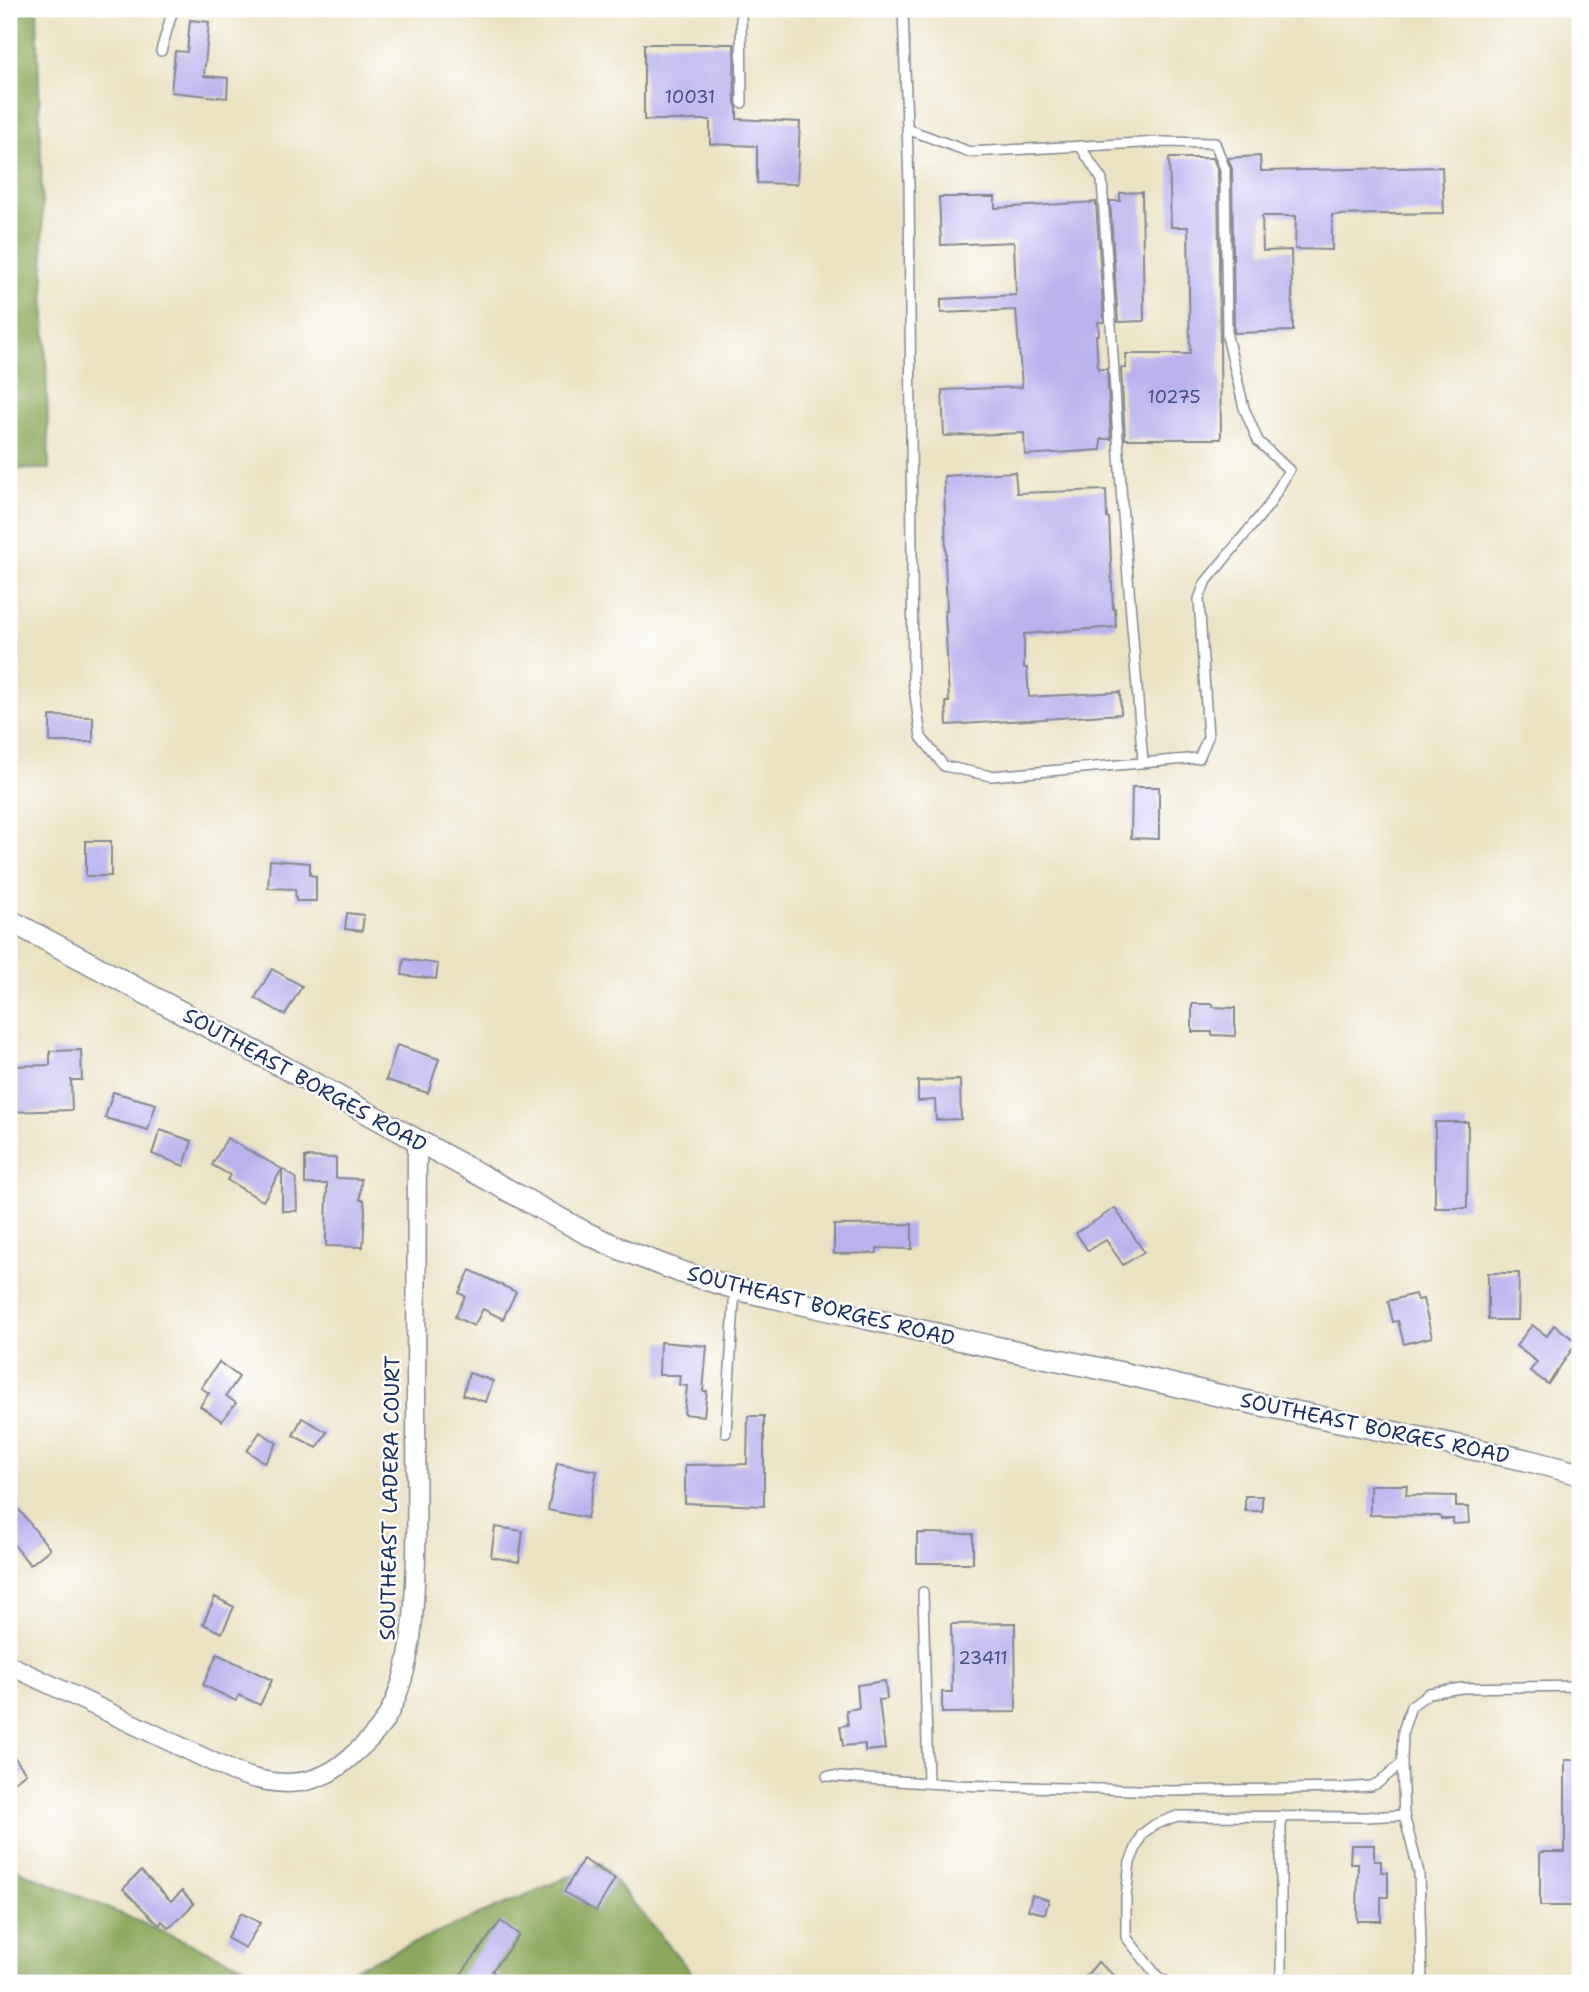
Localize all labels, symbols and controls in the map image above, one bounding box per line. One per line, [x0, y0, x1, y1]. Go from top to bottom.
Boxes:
house number: 10031 [665, 85, 715, 109]
house number: 10275 [1148, 385, 1200, 409]
street label: SOUTHEAST BORGES ROAD [178, 1001, 432, 1159]
street label: SOUTHEAST BORGES ROAD [684, 1259, 958, 1353]
street label: SOUTHEAST LADERA COURT [374, 1355, 406, 1641]
street label: SOUTHEAST BORGES ROAD [1238, 1386, 1512, 1470]
house number: 23411 [958, 1646, 1008, 1670]

